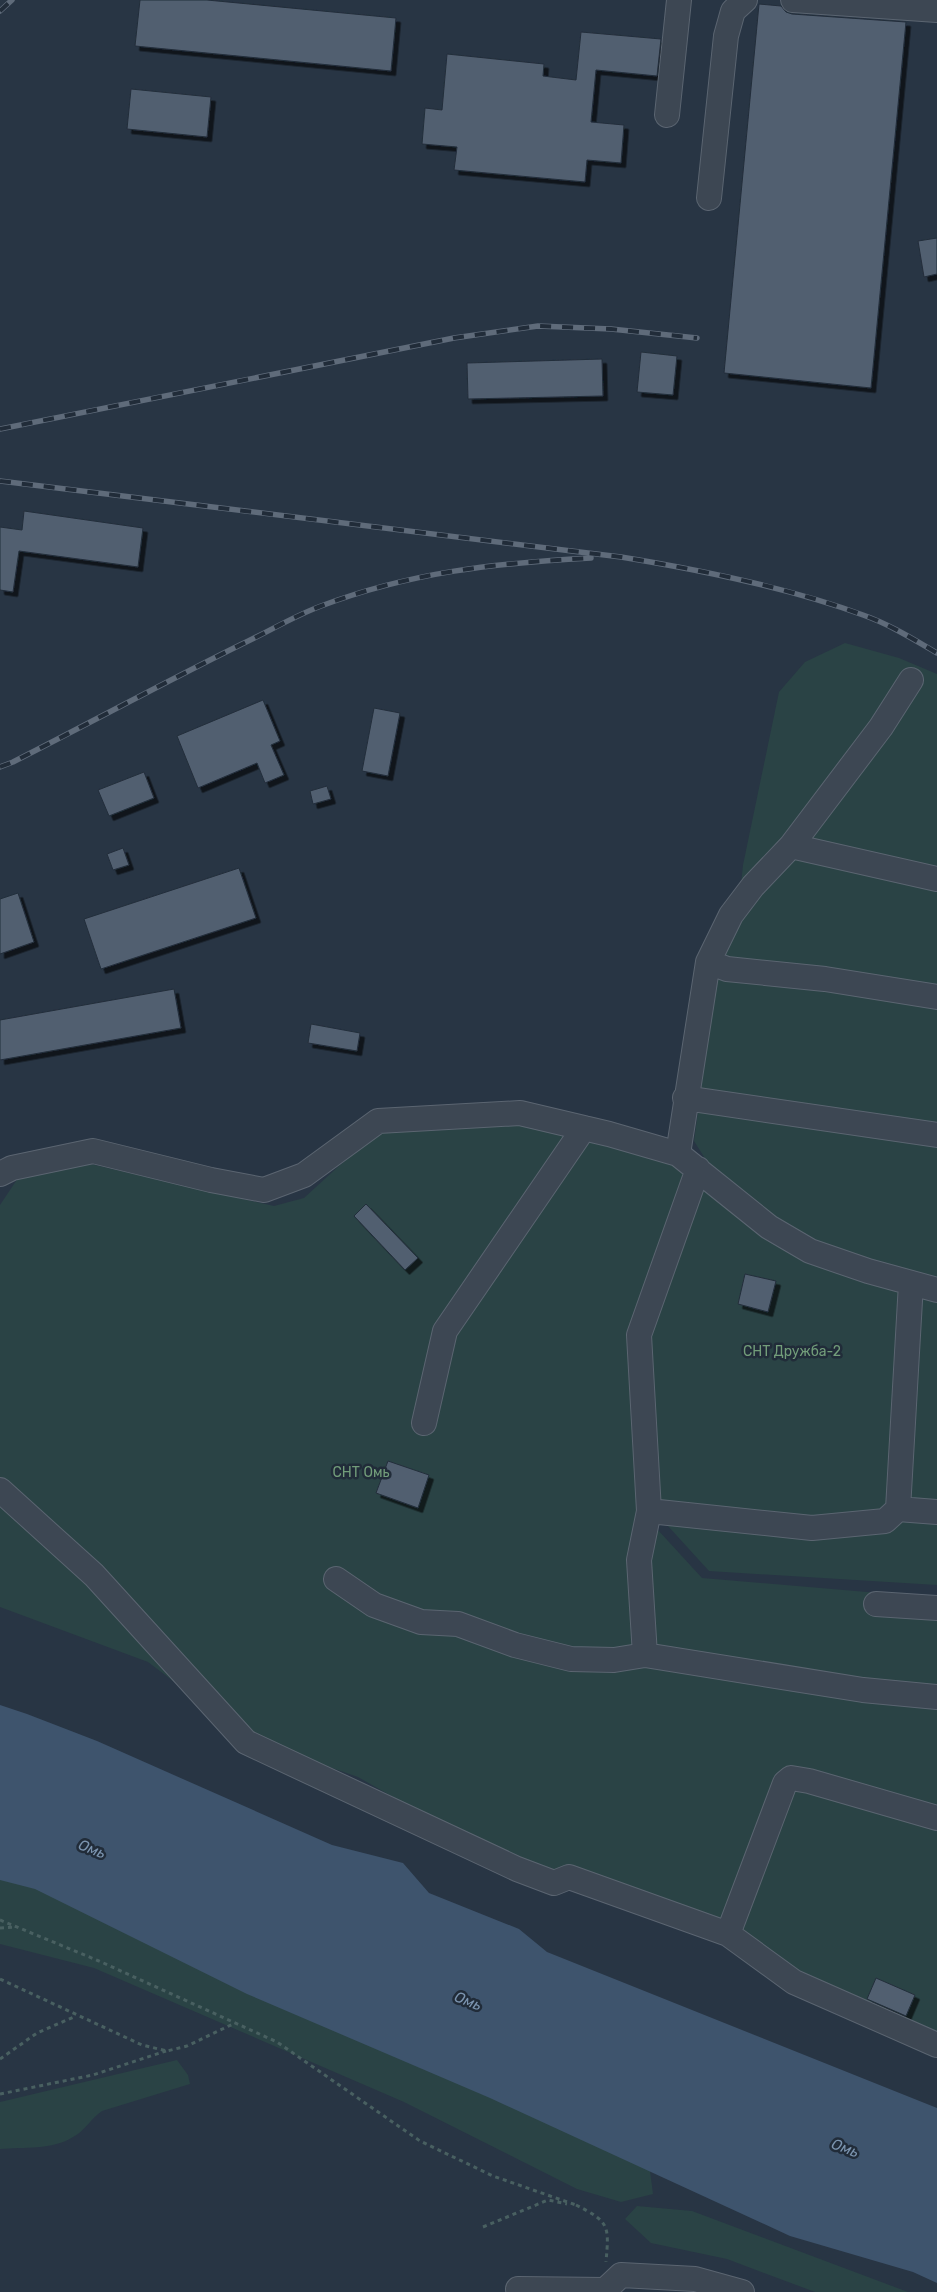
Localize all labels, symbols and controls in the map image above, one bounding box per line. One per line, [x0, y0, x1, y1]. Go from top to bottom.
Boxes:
park label: СНТ Дружба-2 [743, 1343, 841, 1360]
park label: СНТ Омь [333, 1464, 389, 1481]
water label: Омь [76, 1835, 109, 1863]
water label: Омь [452, 1987, 485, 2015]
water label: Омь [829, 2135, 862, 2162]

